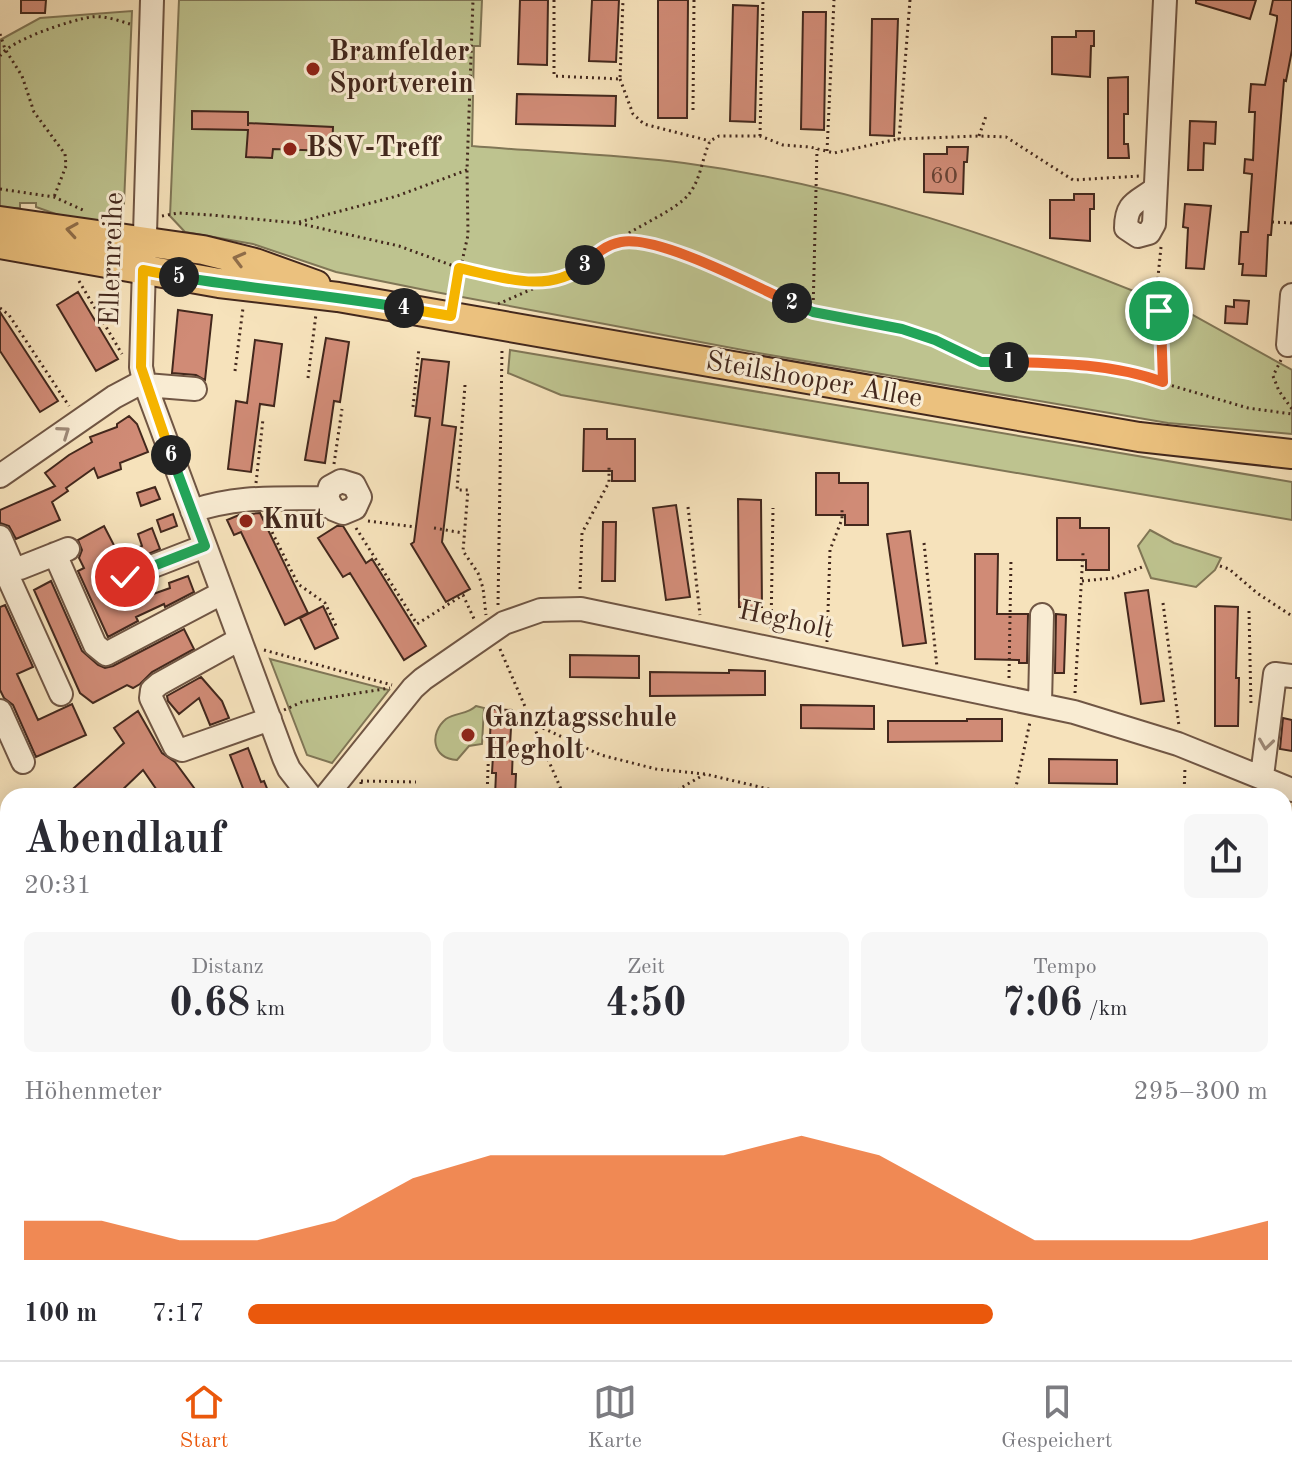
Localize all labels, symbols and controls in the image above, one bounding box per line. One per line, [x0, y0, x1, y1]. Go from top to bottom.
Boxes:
place label: Bramfelder Sportverein [329, 39, 474, 99]
marker: Bramfelder Sportverein [304, 60, 322, 78]
place label: BSV-Treff [306, 135, 442, 163]
marker: BSV-Treff [281, 140, 299, 158]
house number: 60 [930, 165, 958, 189]
street label: Ellernreihe [97, 192, 129, 326]
one-way arrow [65, 222, 79, 239]
pin: 3 [565, 245, 605, 285]
one-way arrow [232, 252, 246, 268]
text: 3 [579, 254, 591, 276]
pin: 5 [159, 257, 199, 297]
text: 5 [173, 266, 185, 288]
pin [1125, 277, 1193, 345]
pin: 2 [772, 283, 812, 323]
pin: 4 [384, 288, 424, 328]
icon: arrive [1137, 289, 1181, 333]
text: 2 [786, 292, 798, 314]
text: 4 [398, 297, 410, 319]
pin: 1 [989, 342, 1029, 382]
street label: Steilshooper Allee [704, 348, 924, 414]
text: 1 [1003, 351, 1015, 373]
one-way arrow [55, 427, 70, 441]
pin: 6 [151, 435, 191, 475]
text: 6 [165, 444, 177, 466]
place label: Knut [262, 507, 325, 535]
marker: Knut [237, 512, 255, 530]
pin [91, 543, 159, 611]
icon: check [103, 555, 147, 599]
street label: Hegholt [736, 597, 836, 645]
place label: Ganztagsschule Hegholt [484, 705, 677, 765]
marker: Ganztagsschule Hegholt [459, 726, 477, 744]
one-way arrow [1258, 738, 1275, 751]
button: share [1184, 814, 1268, 898]
text: Abendlauf [24, 818, 225, 862]
text: 20:31 [24, 873, 92, 899]
text: Distanz [191, 956, 264, 978]
text: Zeit [627, 956, 665, 978]
text: Tempo [1033, 956, 1097, 978]
text: 0.68 [169, 985, 250, 1025]
text: 4:50 [606, 985, 686, 1025]
text: 7:06 [1002, 985, 1083, 1025]
text: km [250, 998, 285, 1020]
text: /km [1083, 998, 1128, 1020]
text: Höhenmeter [24, 1079, 162, 1105]
text: 295–300 m [1133, 1079, 1268, 1105]
text: 100 m [24, 1301, 97, 1327]
text: 7:17 [152, 1301, 205, 1327]
tab: Start [180, 1380, 228, 1455]
tab: Karte [588, 1380, 642, 1455]
tab: Gespeichert [1001, 1380, 1112, 1455]

